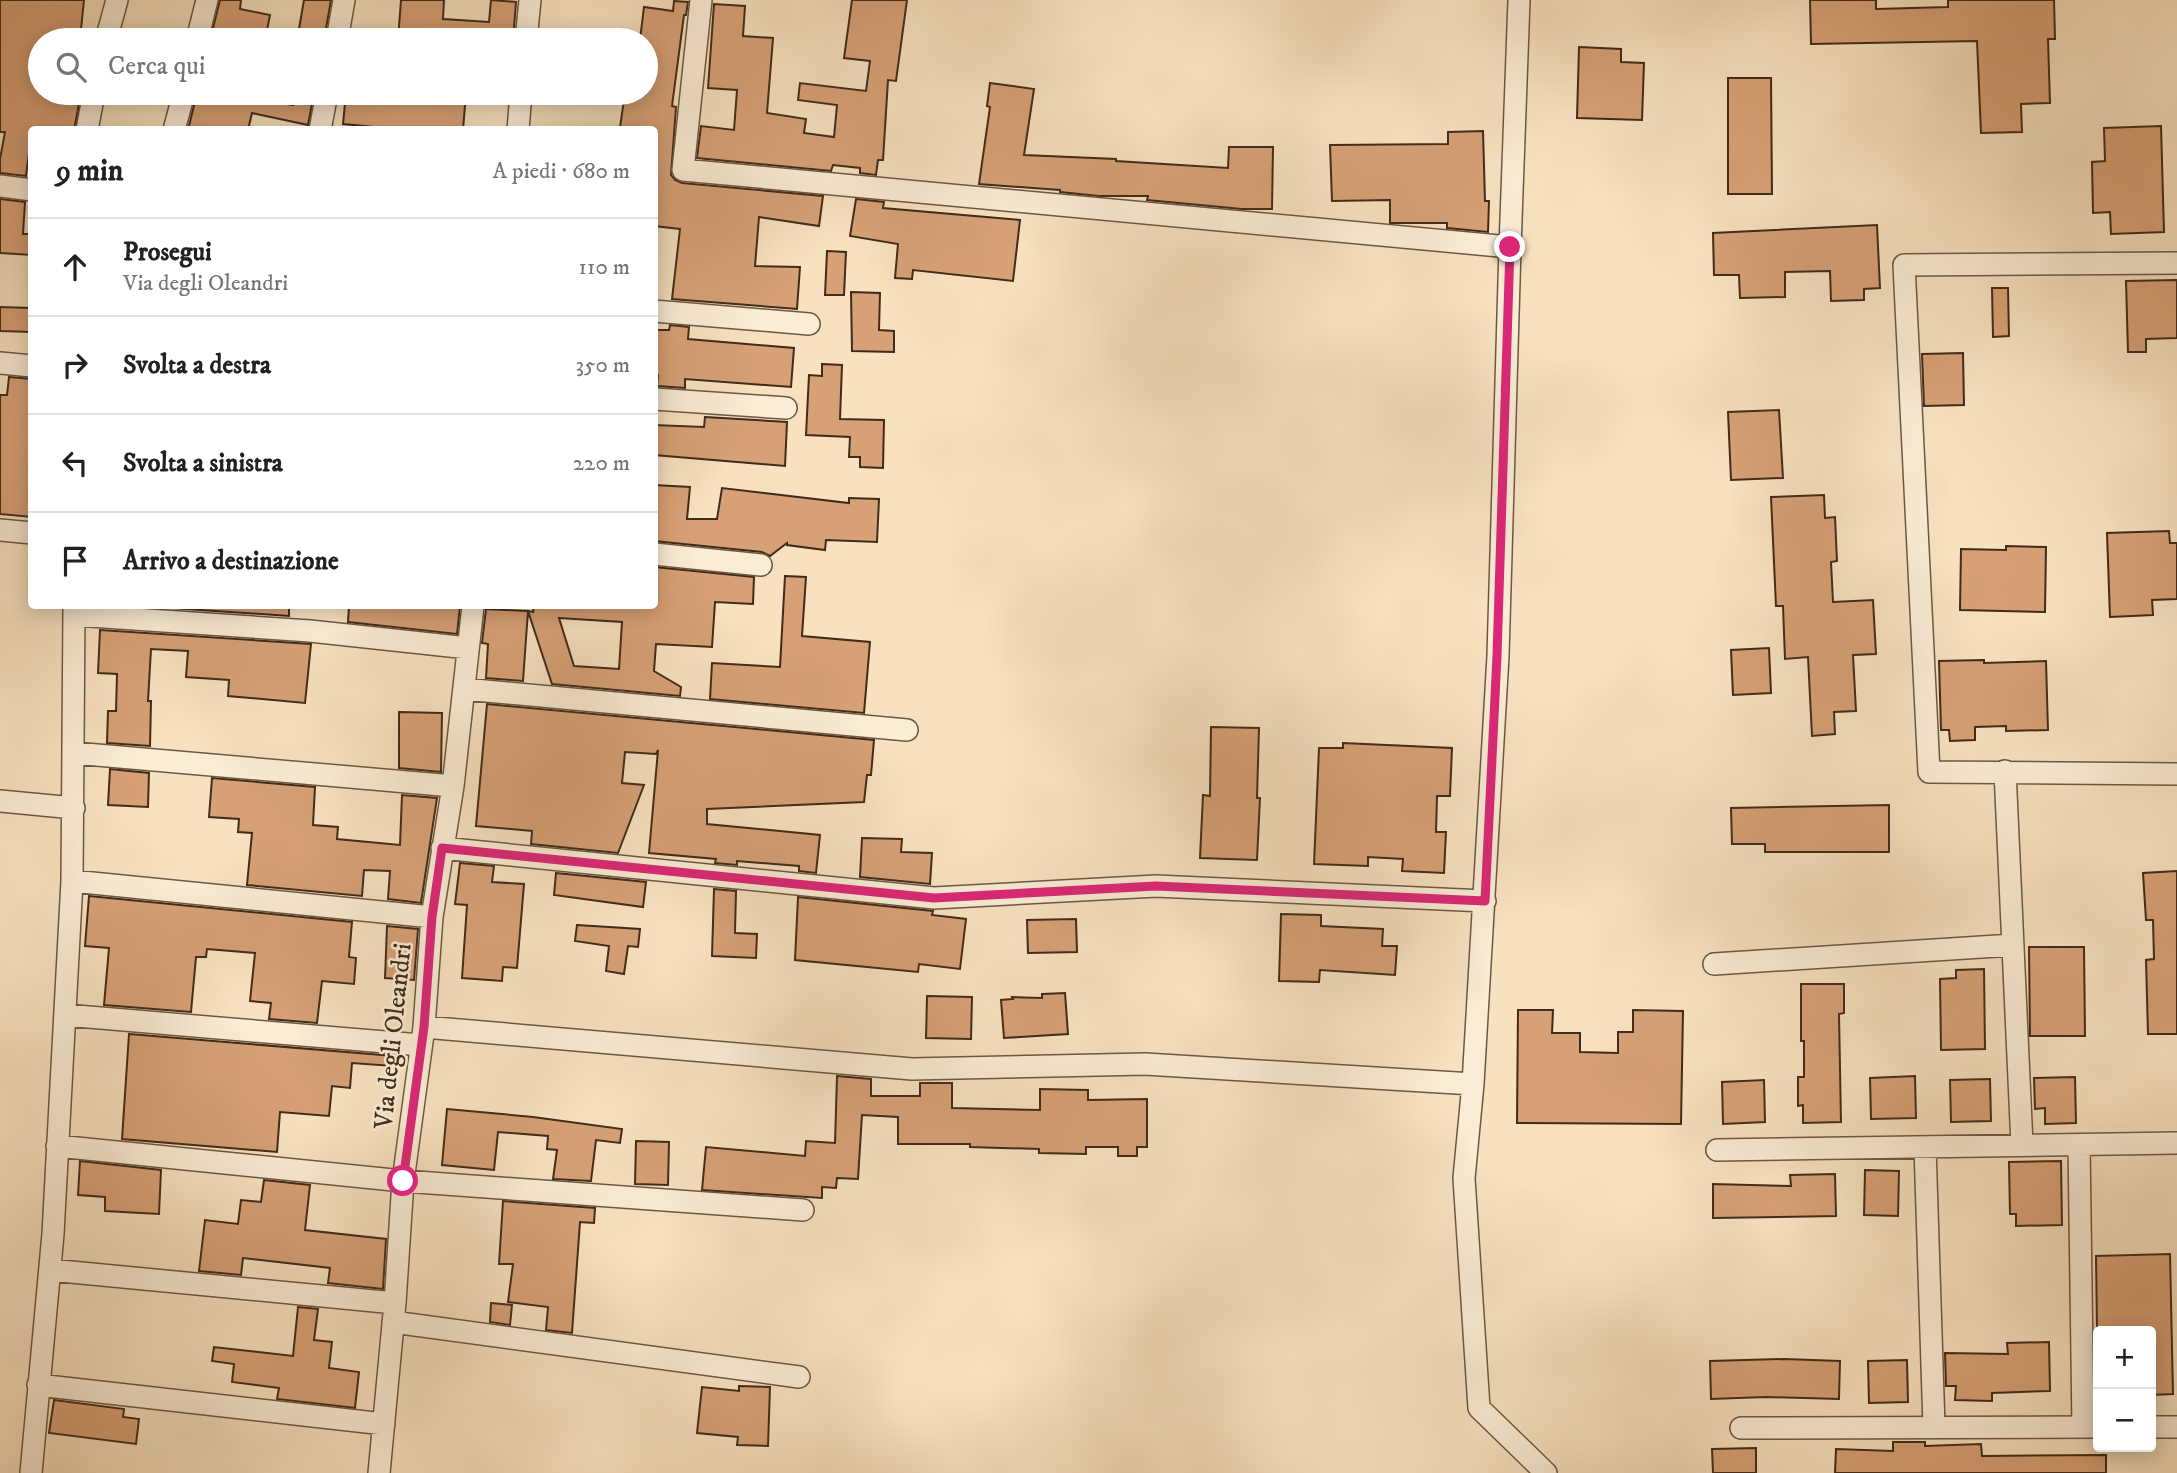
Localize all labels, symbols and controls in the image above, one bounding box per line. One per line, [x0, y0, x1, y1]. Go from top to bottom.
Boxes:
search box [28, 28, 658, 105]
icon: search [52, 48, 90, 86]
text: Cerca qui [108, 50, 206, 83]
text: 9 min [56, 153, 123, 190]
text: A piedi · 680 m [493, 157, 630, 186]
route end [1494, 231, 1525, 262]
text: Prosegui [123, 236, 212, 269]
icon: ahead [56, 248, 94, 286]
text: 110 m [579, 253, 630, 282]
text: Via degli Oleandri [123, 269, 288, 298]
icon: right [56, 346, 94, 384]
text: Svolta a destra [123, 349, 271, 382]
text: 350 m [575, 351, 630, 380]
icon: left [56, 444, 94, 482]
text: Svolta a sinistra [123, 447, 283, 480]
text: 220 m [573, 449, 630, 478]
icon: arrive [56, 542, 94, 580]
text: Arrivo a destinazione [123, 545, 339, 578]
street label: Via degli Oleandri [367, 942, 420, 1132]
route start [387, 1165, 418, 1196]
map controls [2093, 1326, 2156, 1452]
button: + [2093, 1326, 2156, 1389]
button: − [2093, 1389, 2156, 1452]

